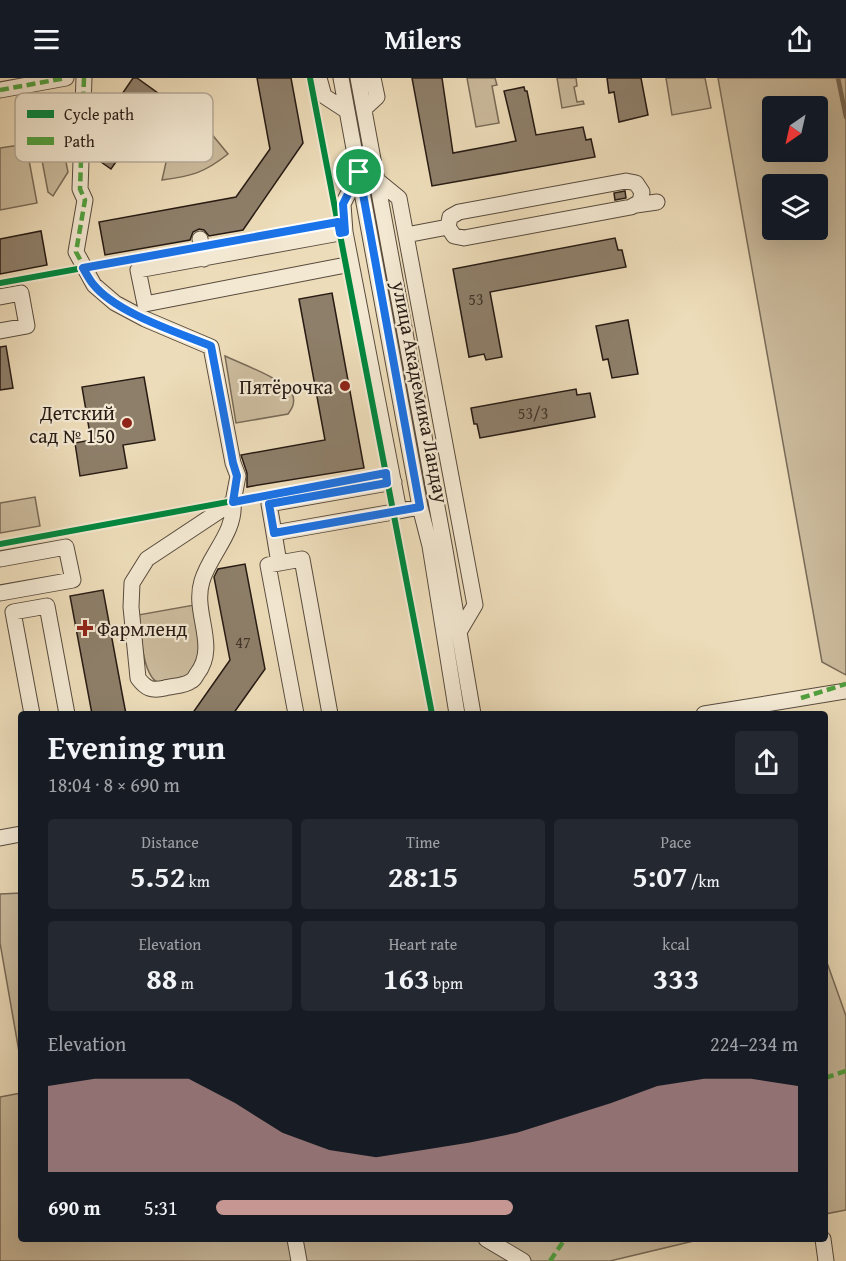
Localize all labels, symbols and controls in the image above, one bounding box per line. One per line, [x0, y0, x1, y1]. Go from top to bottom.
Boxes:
text: Milers [384, 19, 462, 59]
icon: menu [30, 23, 63, 56]
icon: share [783, 23, 816, 56]
legend [15, 93, 213, 162]
north arrow [762, 96, 828, 162]
map controls [762, 96, 828, 240]
text: Cycle path [64, 102, 134, 126]
text: Path [64, 129, 95, 153]
pin [333, 146, 384, 197]
icon: arrive [342, 155, 375, 188]
button: layers [762, 174, 828, 240]
street label: улица Академика Ландау [385, 277, 457, 506]
house number: 53 [468, 287, 484, 311]
place label: Пятёрочка [239, 372, 333, 401]
marker: Пятёрочка [338, 379, 352, 393]
place label: Детский сад № 150 [29, 398, 115, 450]
house number: 53/3 [518, 401, 548, 425]
marker: Детский сад № 150 [120, 416, 134, 430]
place label: Фармленд [97, 614, 188, 643]
marker: Фармленд [78, 621, 92, 635]
house number: 47 [235, 630, 251, 654]
text: Evening run [48, 723, 225, 771]
button: share [735, 731, 798, 794]
text: 18:04 · 8 × 690 m [48, 770, 180, 799]
text: Distance [141, 830, 199, 854]
text: Time [406, 830, 440, 854]
text: Pace [661, 830, 691, 854]
text: 5.52 [130, 854, 185, 898]
text: 28:15 [388, 854, 458, 898]
text: 5:07 [632, 854, 687, 898]
text: km [185, 869, 210, 893]
text: /km [687, 869, 720, 893]
text: Elevation [139, 932, 201, 956]
text: Heart rate [389, 932, 457, 956]
text: kcal [662, 932, 690, 956]
text: 88 [146, 956, 177, 1000]
text: 163 [383, 956, 430, 1000]
text: 333 [653, 956, 699, 1000]
text: m [177, 971, 194, 995]
text: bpm [430, 971, 463, 995]
text: Elevation [48, 1029, 126, 1058]
text: 224–234 m [710, 1029, 798, 1058]
text: 690 m [48, 1193, 101, 1222]
text: 5:31 [144, 1193, 178, 1222]

